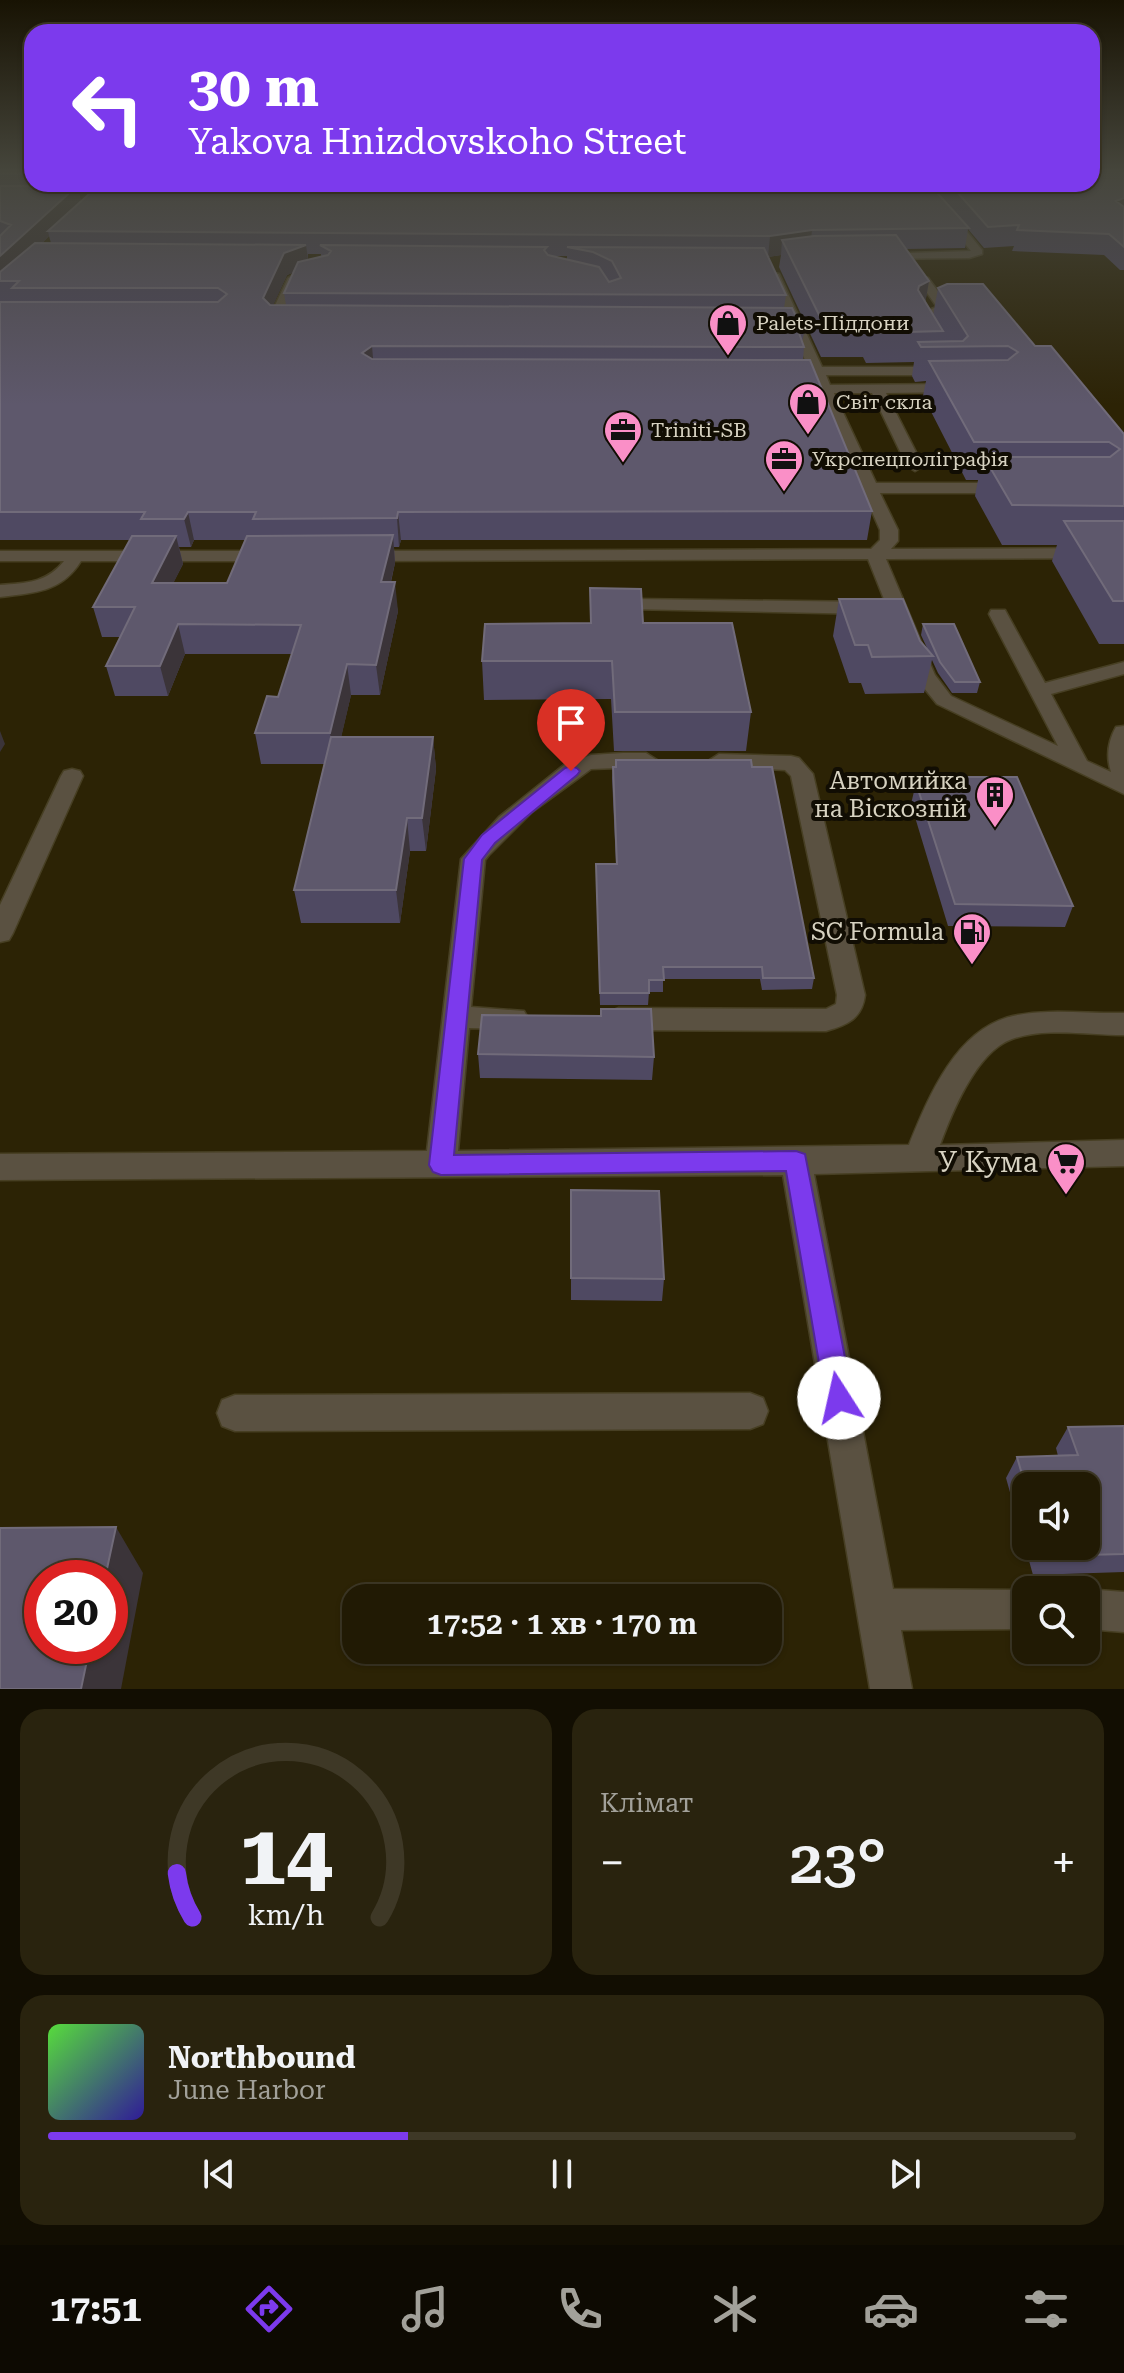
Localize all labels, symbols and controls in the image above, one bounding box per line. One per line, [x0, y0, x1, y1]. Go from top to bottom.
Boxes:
text: 30 m [188, 54, 319, 120]
icon: left [56, 56, 160, 160]
text: Yakova Hnizdovskoho Street [188, 121, 687, 163]
shop icon: Palets-Піддони [707, 302, 749, 357]
place label: Palets-Піддони [756, 311, 909, 335]
shop icon: Світ скла [787, 381, 829, 436]
place label: Світ скла [836, 390, 932, 414]
office icon: Triniti-SB [602, 409, 644, 464]
place label: Triniti-SB [651, 418, 747, 442]
office icon: Укрспецполіграфія [763, 438, 805, 493]
place label: Укрспецполіграфія [812, 447, 1009, 471]
pin [537, 689, 605, 771]
icon: arrive [549, 701, 593, 745]
place label: Автомийка на Віскозній [814, 767, 967, 823]
building icon: Автомийка на Віскозній [974, 774, 1016, 829]
fuel station icon: SC Formula [951, 911, 993, 966]
place label: SC Formula [811, 918, 944, 946]
supermarket icon: У Кума [1045, 1141, 1087, 1196]
place label: У Кума [938, 1146, 1038, 1179]
position arrow [797, 1356, 881, 1440]
map controls [1012, 1472, 1100, 1664]
button: sound [1012, 1472, 1100, 1560]
speed limit sign: 20 [24, 1560, 128, 1664]
button: search [1012, 1576, 1100, 1664]
text: 17:52 · 1 хв · 170 m [427, 1606, 697, 1641]
text: Клімат [600, 1788, 694, 1818]
text: 14 [239, 1807, 333, 1904]
text: 23° [790, 1827, 886, 1898]
text: − [600, 1837, 625, 1889]
text: + [1051, 1837, 1076, 1889]
text: km/h [248, 1898, 324, 1932]
text: Northbound [168, 2040, 356, 2075]
text: June Harbor [168, 2075, 326, 2105]
icon: previous [197, 2152, 241, 2196]
icon: pause [540, 2152, 584, 2196]
icon: next [883, 2152, 927, 2196]
icon: directions [241, 2281, 297, 2337]
icon: music [397, 2281, 453, 2337]
icon: phone [552, 2281, 608, 2337]
icon: climate [707, 2281, 763, 2337]
icon: car [863, 2281, 919, 2337]
icon: filters [1018, 2281, 1074, 2337]
text: 17:51 [50, 2288, 142, 2330]

